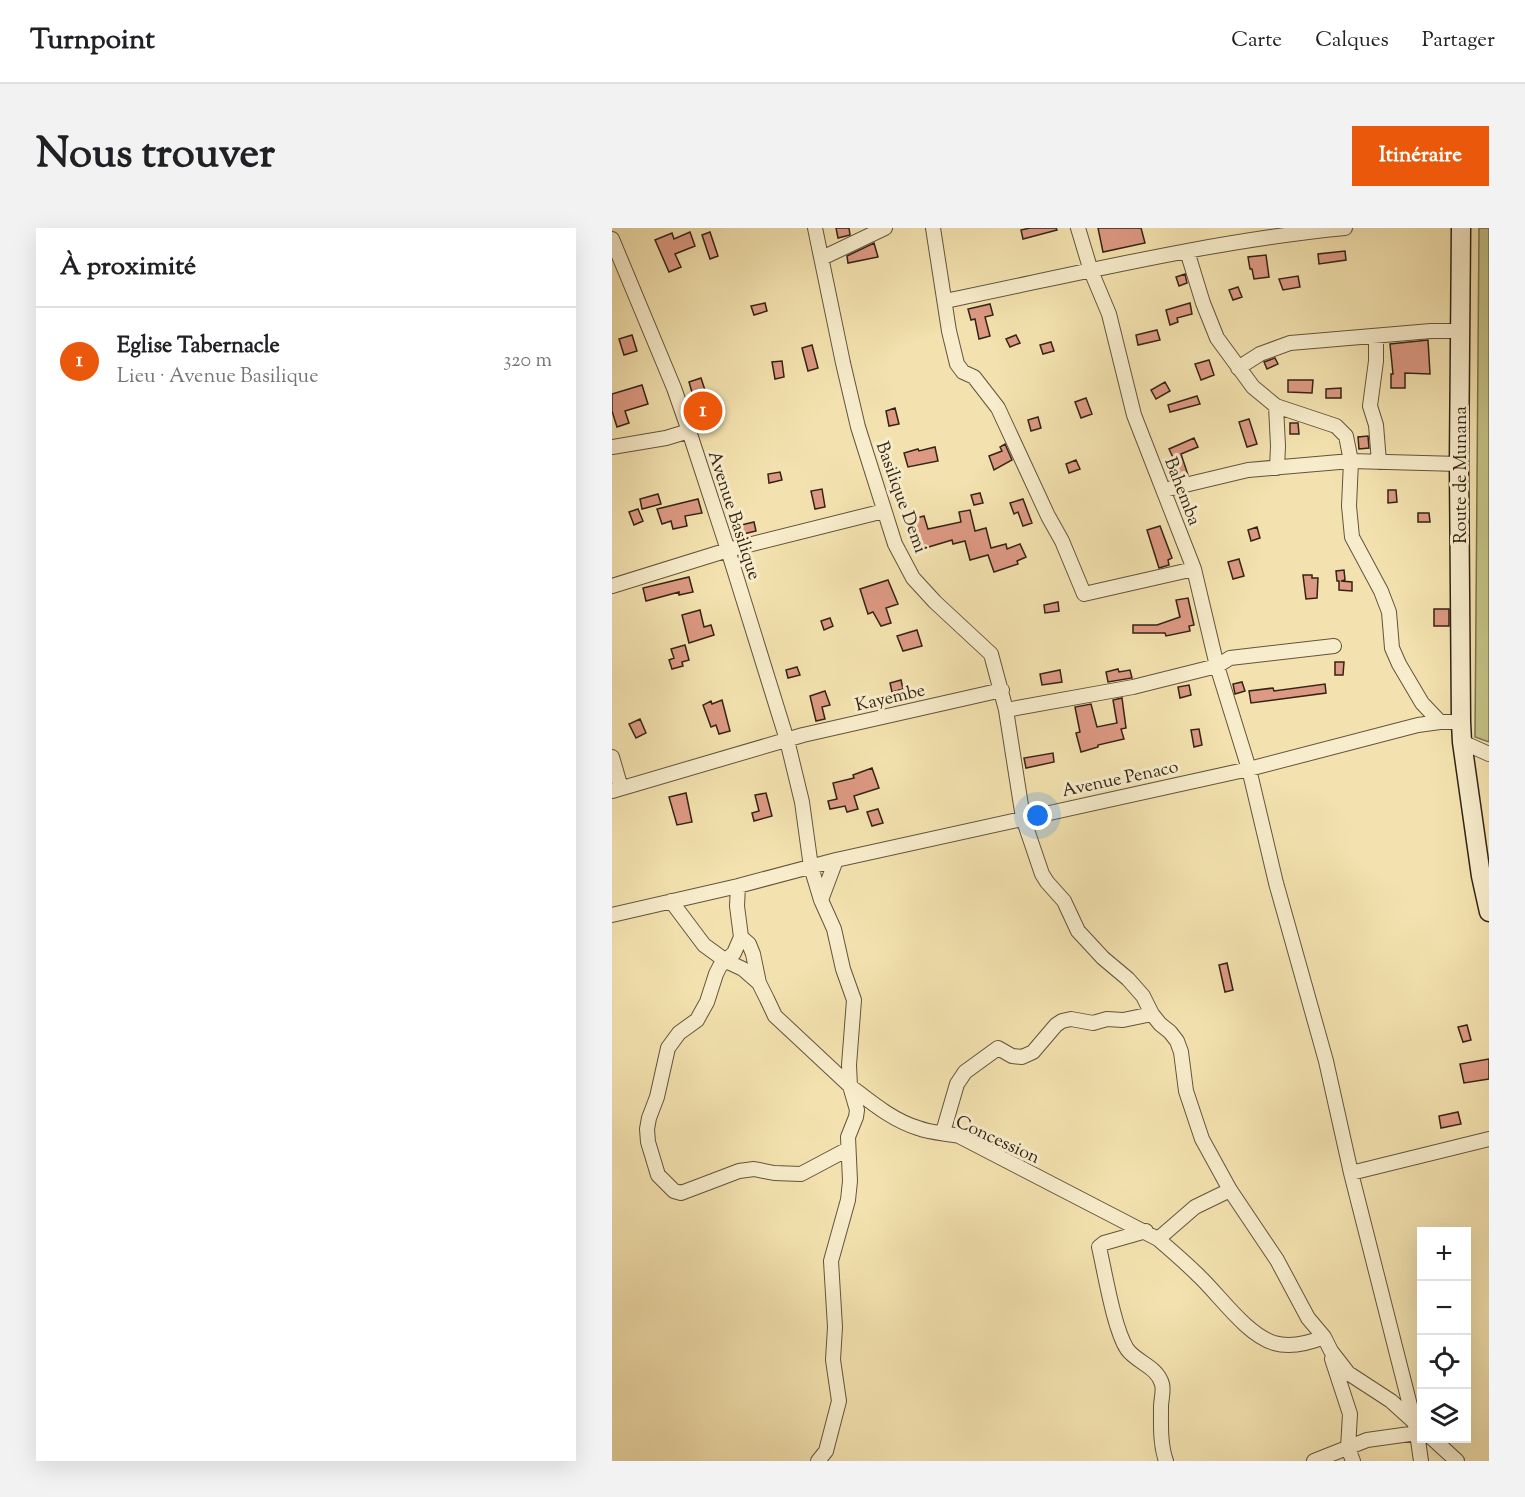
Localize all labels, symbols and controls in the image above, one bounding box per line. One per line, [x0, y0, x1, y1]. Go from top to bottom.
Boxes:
text: Turnpoint [30, 21, 155, 61]
text: Carte [1231, 26, 1282, 56]
text: Calques [1315, 26, 1389, 56]
text: Partager [1422, 26, 1495, 56]
text: Nous trouver [36, 126, 275, 186]
button: Itinéraire [1352, 126, 1489, 186]
text: À proximité [60, 249, 196, 286]
text: Eglise Tabernacle [117, 331, 280, 363]
text: 1 [76, 347, 83, 376]
text: 320 m [503, 347, 552, 376]
text: Lieu · Avenue Basilique [117, 363, 318, 392]
pin: 1 [684, 388, 722, 434]
street label: Route de Munana [1449, 406, 1475, 544]
street label: Basilique Demi [868, 438, 932, 557]
street label: Avenue Basilique [700, 448, 766, 584]
street label: Bahemba [1156, 454, 1206, 530]
street label: Kayembe [853, 678, 928, 720]
street label: Avenue Penaco [1060, 755, 1181, 805]
your location [1023, 801, 1052, 830]
street label: Concession [951, 1110, 1044, 1172]
map controls [1417, 1227, 1471, 1443]
button: + [1417, 1227, 1471, 1281]
button: − [1417, 1281, 1471, 1335]
button: locate [1417, 1335, 1471, 1389]
button: layers [1417, 1389, 1471, 1443]

